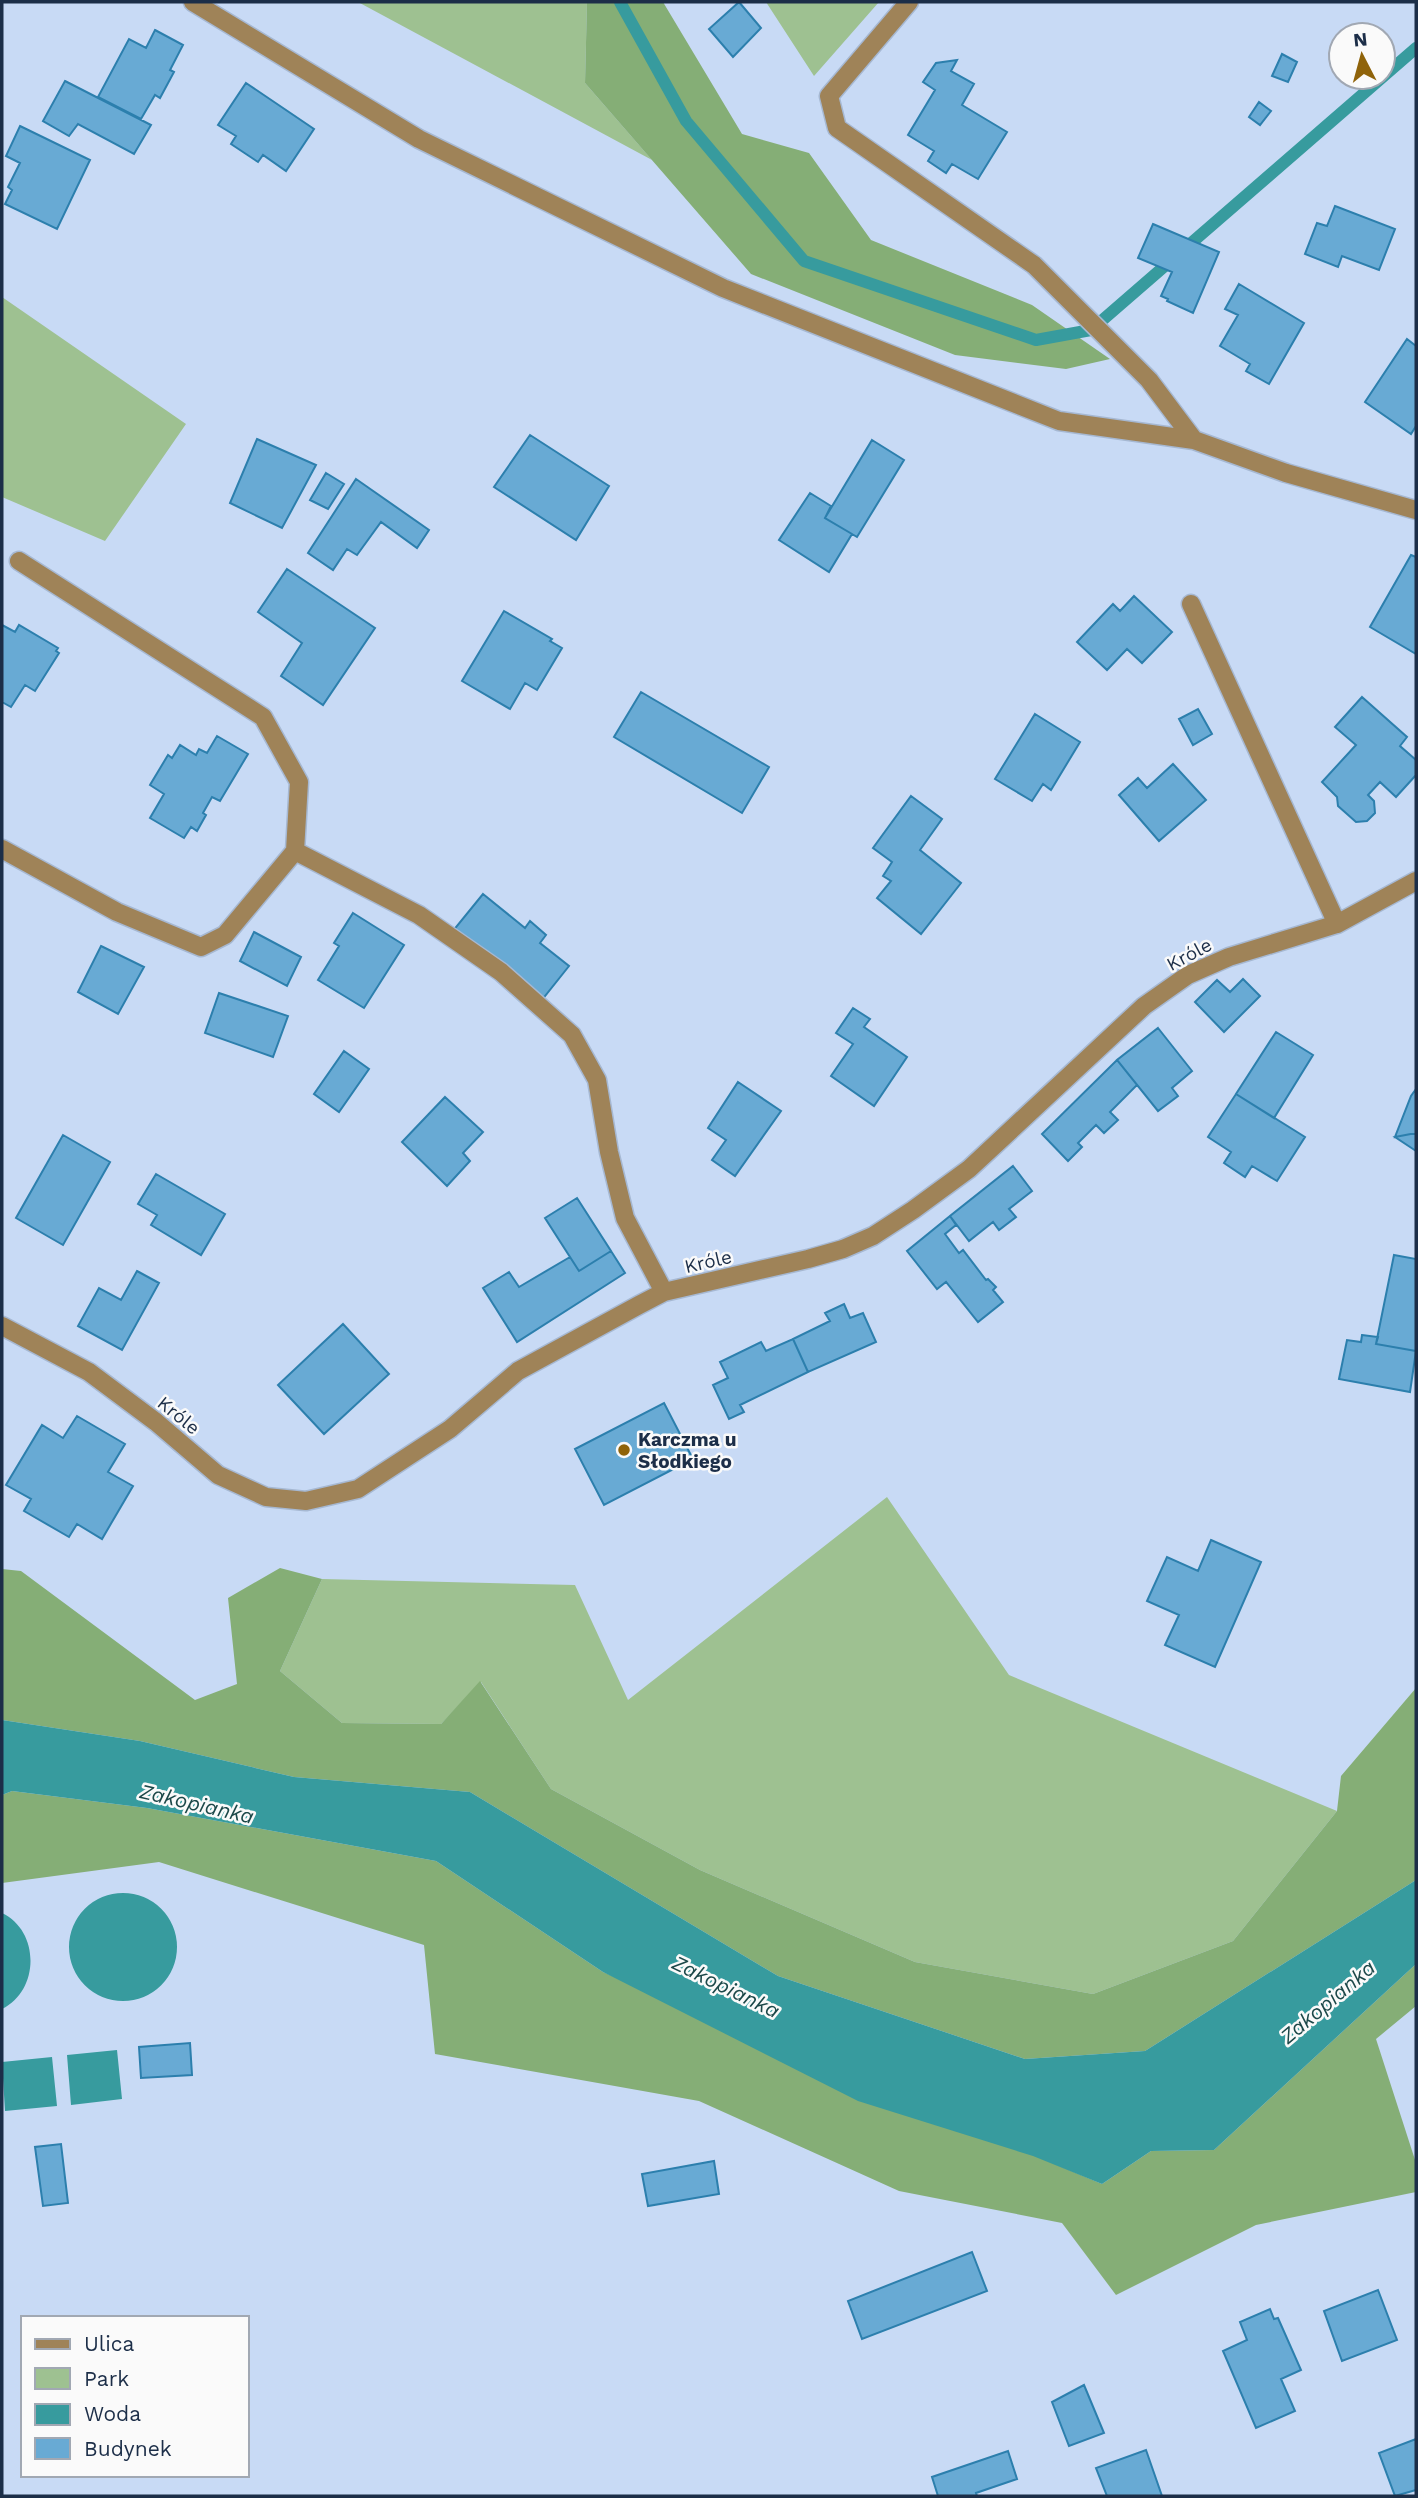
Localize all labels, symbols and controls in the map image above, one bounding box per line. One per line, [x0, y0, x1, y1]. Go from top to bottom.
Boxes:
north arrow [1327, 21, 1397, 91]
text: N [1352, 27, 1368, 52]
street label: Króle [1163, 933, 1216, 976]
street label: Króle [682, 1245, 734, 1278]
street label: Króle [153, 1391, 205, 1439]
place label: Karczma u Słodkiego [638, 1428, 737, 1473]
marker: Karczma u Słodkiego [616, 1442, 632, 1458]
water label: Zakopianka [137, 1778, 257, 1829]
water label: Zakopianka [668, 1949, 784, 2023]
water label: Zakopianka [1274, 1955, 1380, 2049]
legend [21, 2316, 248, 2477]
text: Ulica [84, 2331, 135, 2356]
text: Park [84, 2366, 129, 2391]
text: Woda [84, 2401, 141, 2426]
text: Budynek [84, 2436, 172, 2461]

